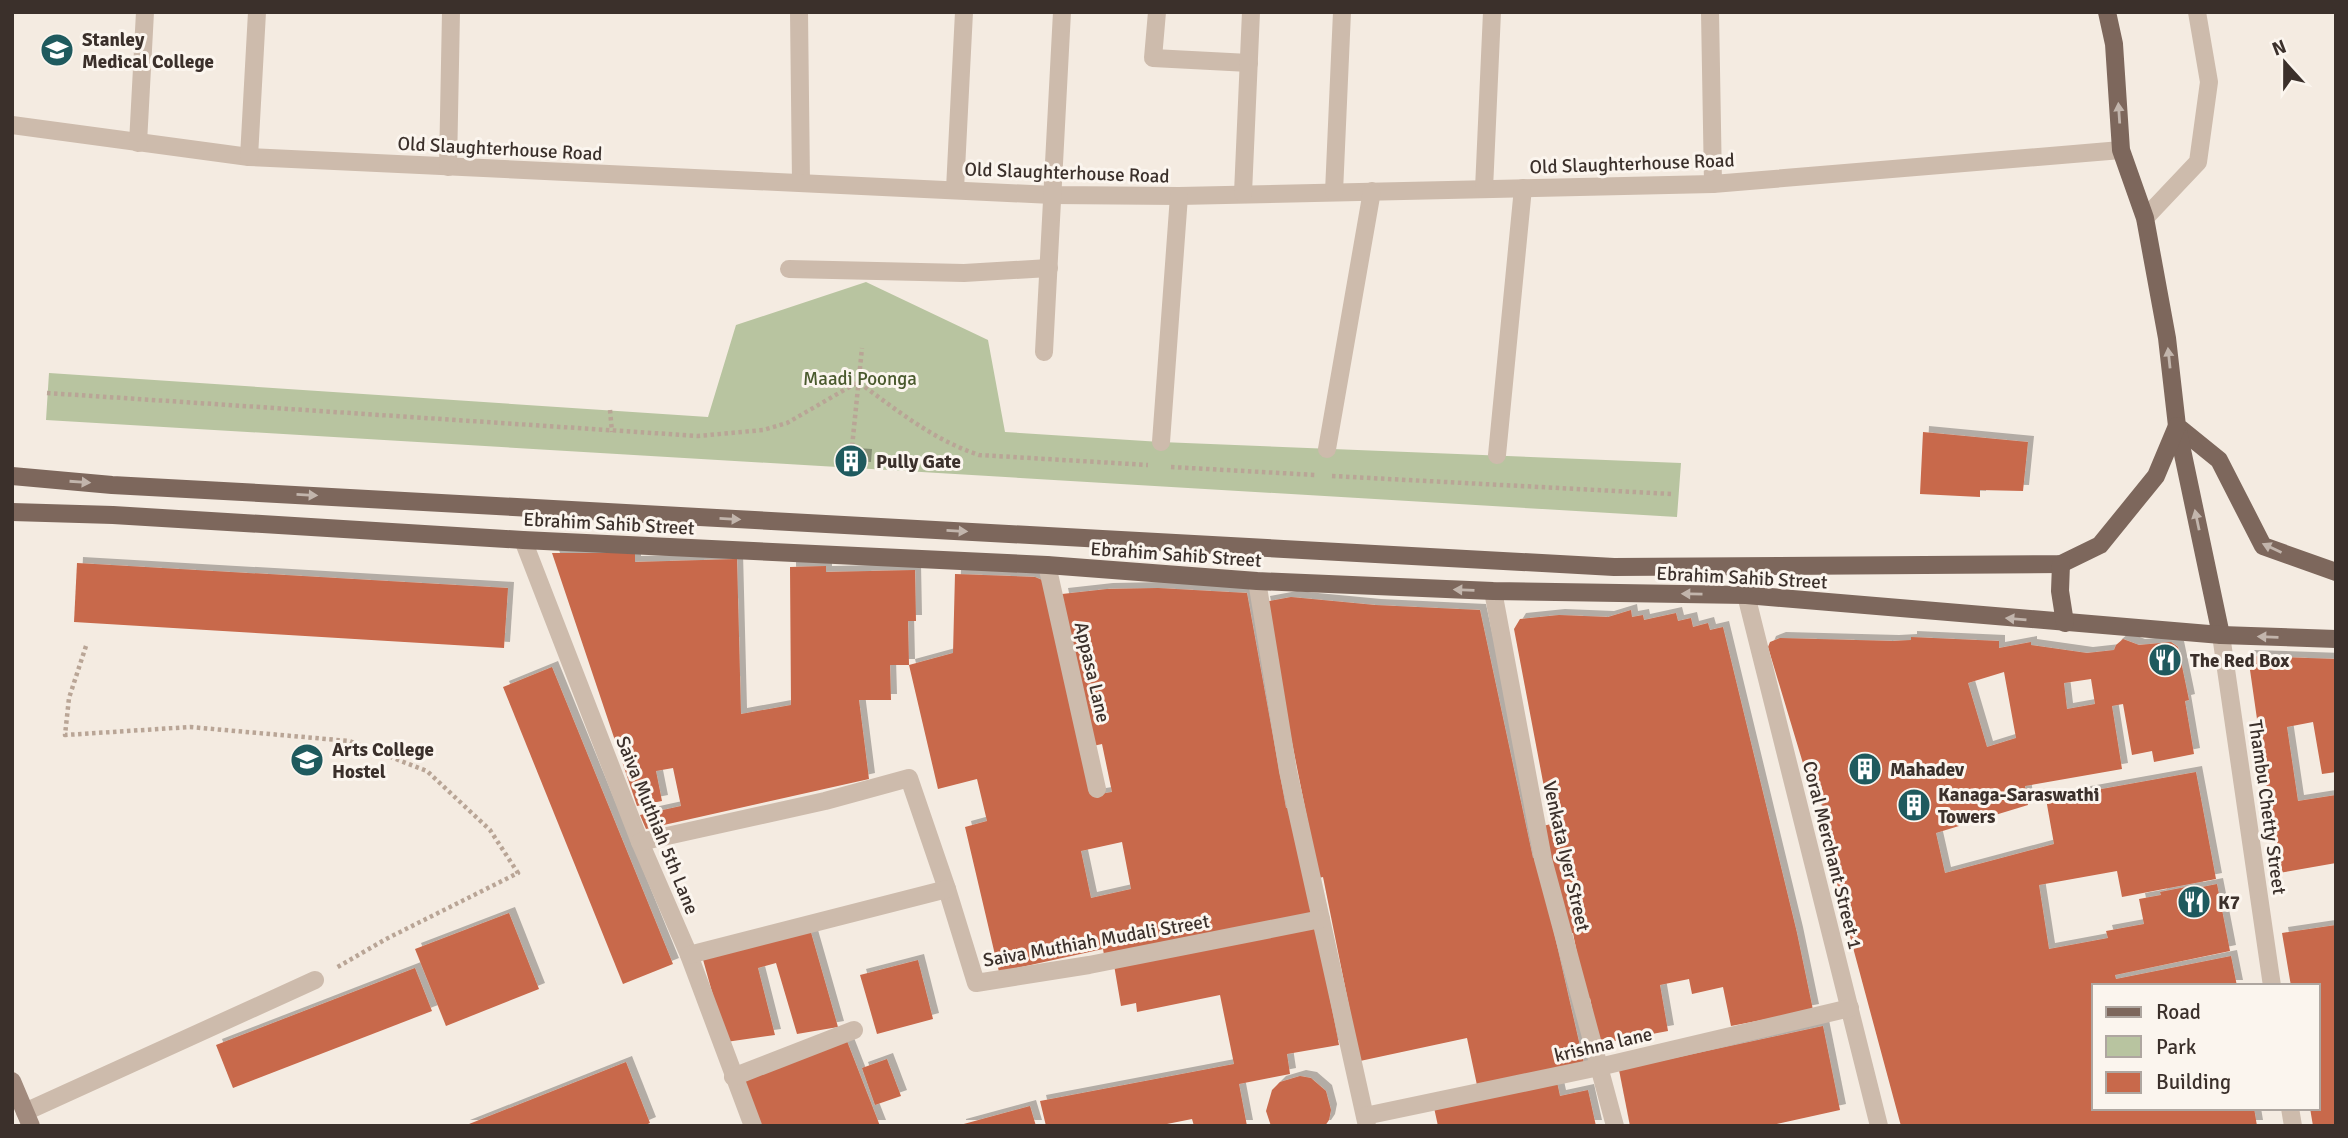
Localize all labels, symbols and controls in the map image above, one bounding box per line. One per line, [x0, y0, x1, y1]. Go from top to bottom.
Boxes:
place label: Stanley Medical College [82, 28, 214, 74]
north arrow [2250, 28, 2320, 98]
school or university icon: Stanley Medical College [38, 31, 76, 69]
text: N [2269, 34, 2290, 62]
one-way arrow [2113, 102, 2124, 124]
street label: Old Slaughterhouse Road [397, 132, 603, 166]
street label: Old Slaughterhouse Road [1529, 148, 1735, 180]
street label: Old Slaughterhouse Road [964, 157, 1170, 189]
one-way arrow [2164, 347, 2175, 369]
park label: Maadi Poonga [803, 367, 917, 391]
building icon: Pully Gate [832, 442, 870, 480]
place label: Pully Gate [876, 450, 961, 474]
one-way arrow [69, 477, 91, 488]
one-way arrow [297, 490, 319, 501]
street label: Ebrahim Sahib Street [523, 508, 696, 540]
one-way arrow [2191, 509, 2202, 531]
one-way arrow [719, 513, 741, 524]
one-way arrow [947, 526, 969, 537]
street label: Ebrahim Sahib Street [1090, 537, 1263, 573]
one-way arrow [2262, 542, 2282, 554]
street label: Ebrahim Sahib Street [1656, 562, 1829, 594]
one-way arrow [1453, 585, 1475, 596]
one-way arrow [1681, 588, 1703, 600]
one-way arrow [2005, 613, 2027, 624]
street label: Appasa Lane [1069, 619, 1115, 725]
one-way arrow [2256, 631, 2278, 642]
restaurant icon: The Red Box [2146, 641, 2184, 679]
place label: The Red Box [2190, 649, 2290, 673]
street label: Thambu Chetty Street [2243, 718, 2291, 896]
street label: Saiva Muthiah 5th Lane [610, 733, 704, 918]
place label: Arts College Hostel [332, 738, 434, 784]
school or university icon: Arts College Hostel [288, 741, 326, 779]
building icon: Mahadev [1846, 750, 1884, 788]
place label: Mahadev [1890, 758, 1965, 782]
street label: Coral Merchant Street 1 [1797, 759, 1867, 952]
street label: Venkata Iyer Street [1537, 779, 1595, 934]
place label: Kanaga-Saraswathi Towers [1938, 783, 2100, 829]
building icon: Kanaga-Saraswathi Towers [1895, 786, 1933, 824]
restaurant icon: K7 [2175, 883, 2213, 921]
place label: K7 [2218, 891, 2240, 915]
street label: Saiva Muthiah Mudali Street [981, 909, 1212, 973]
legend [2092, 984, 2320, 1110]
text: Road [2156, 999, 2201, 1025]
street label: krishna lane [1552, 1022, 1655, 1068]
text: Park [2156, 1034, 2197, 1060]
text: Building [2156, 1069, 2231, 1095]

